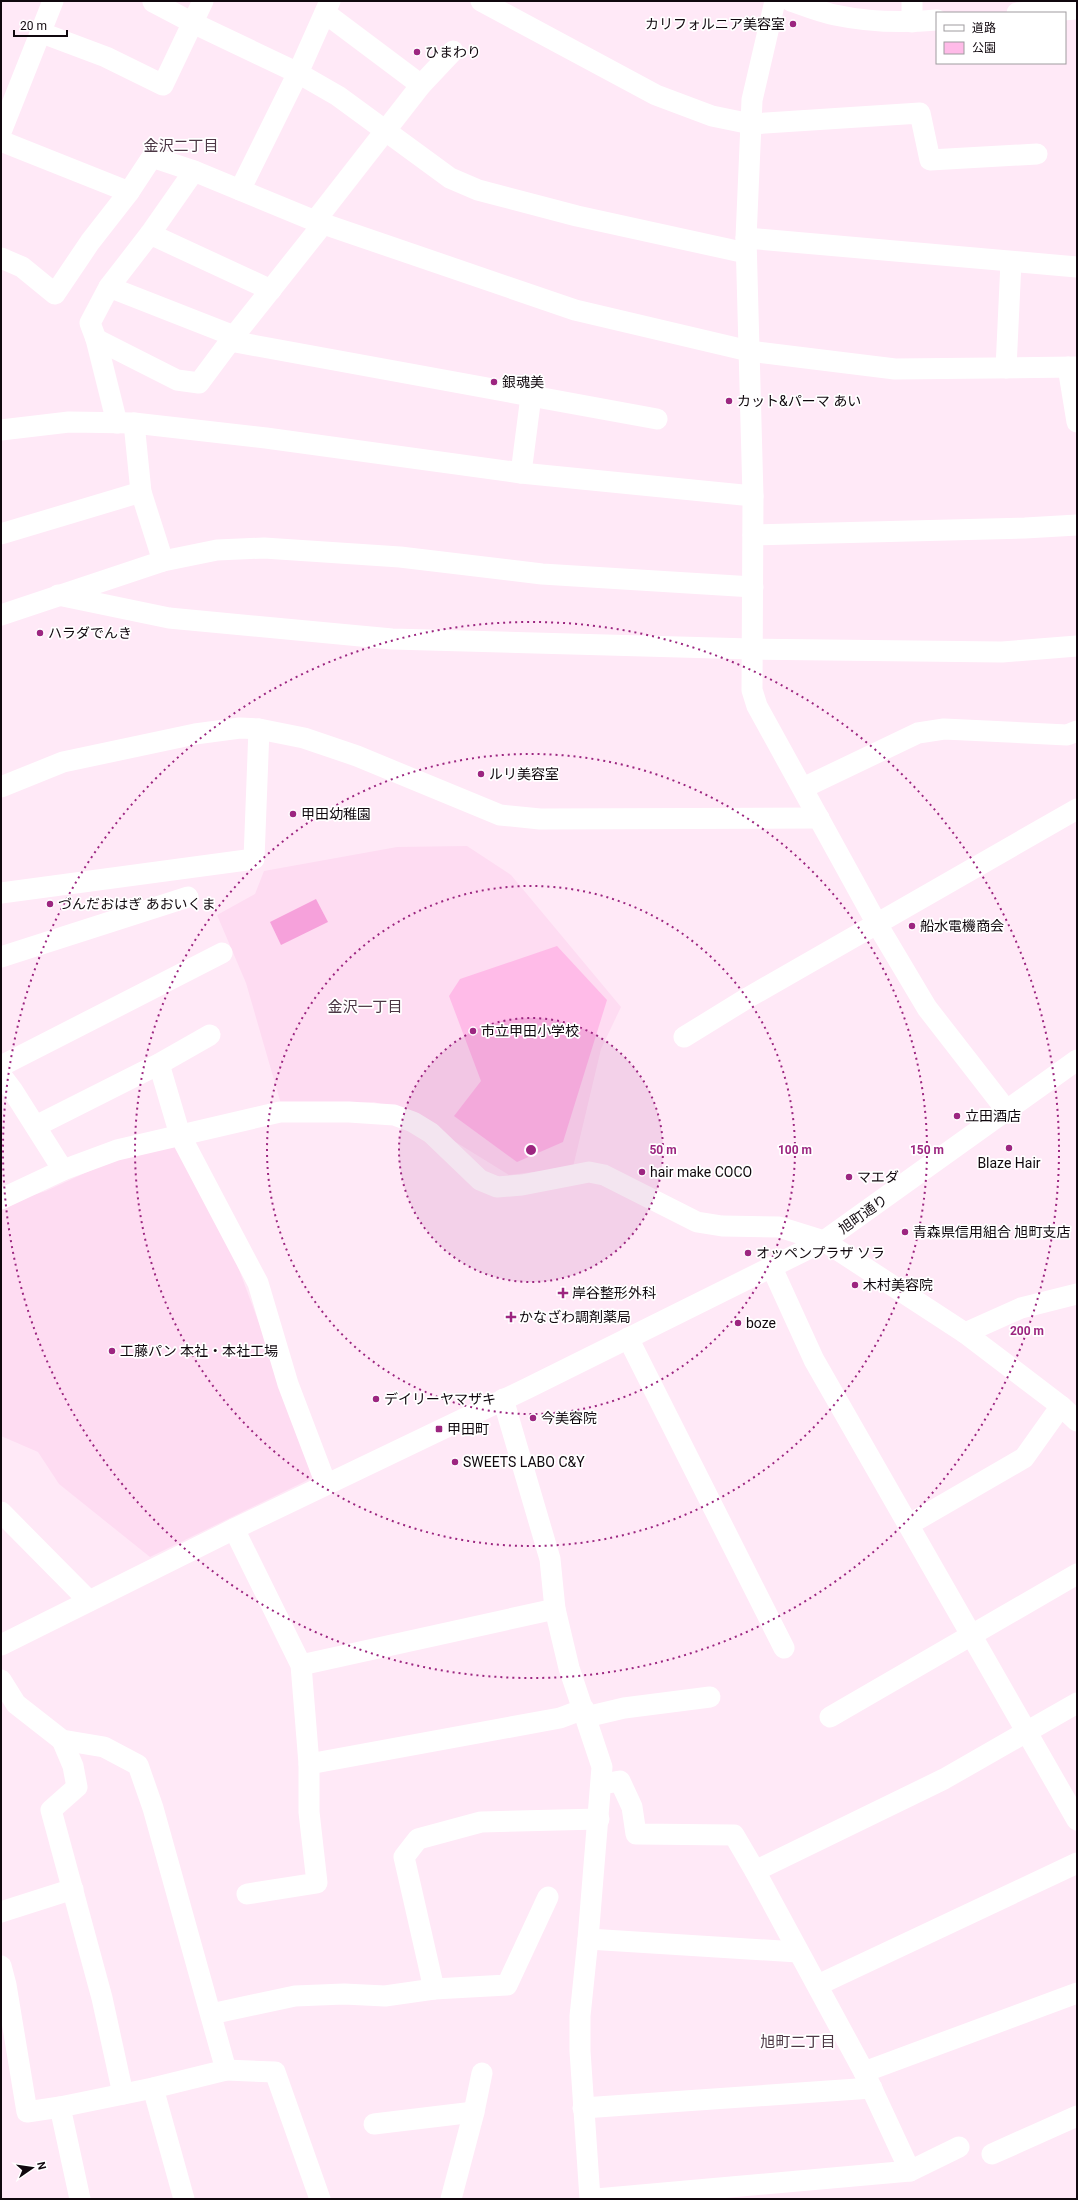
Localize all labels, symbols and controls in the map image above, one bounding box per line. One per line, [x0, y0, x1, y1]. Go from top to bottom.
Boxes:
scale bar [14, 12, 67, 38]
legend [936, 12, 1066, 64]
place label: カリフォルニア美容室 [645, 16, 785, 32]
text: 20 m [20, 19, 47, 33]
marker: カリフォルニア美容室 [788, 19, 798, 29]
text: 道路 [972, 21, 996, 35]
text: 公園 [972, 41, 996, 55]
place label: ひまわり [425, 44, 481, 60]
marker: ひまわり [412, 47, 422, 57]
district label: 金沢二丁目 [143, 137, 219, 155]
place label: 銀魂美 [502, 374, 544, 390]
marker: 銀魂美 [489, 377, 499, 387]
place label: カット&パーマ あい [737, 393, 861, 409]
marker: カット&パーマ あい [724, 396, 734, 406]
place label: ハラダでんき [48, 625, 132, 641]
marker: ハラダでんき [35, 628, 45, 638]
place label: ルリ美容室 [489, 766, 559, 782]
marker: ルリ美容室 [476, 769, 486, 779]
place label: 甲田幼稚園 [301, 806, 371, 822]
marker: 甲田幼稚園 [288, 809, 298, 819]
place label: づんだおはぎ あおいくま [58, 896, 215, 912]
marker: づんだおはぎ あおいくま [45, 899, 55, 909]
place label: 船水電機商会 [920, 918, 1004, 934]
marker: 船水電機商会 [907, 921, 917, 931]
district label: 金沢一丁目 [327, 998, 403, 1016]
place label: 市立甲田小学校 [481, 1023, 579, 1039]
marker: 市立甲田小学校 [468, 1026, 478, 1036]
place label: 立田酒店 [965, 1108, 1021, 1124]
marker: 立田酒店 [952, 1111, 962, 1121]
centre of rings [524, 1143, 538, 1157]
text: 50 m [649, 1143, 677, 1157]
text: 100 m [778, 1143, 812, 1157]
text: 150 m [910, 1143, 944, 1157]
marker: Blaze Hair [1004, 1143, 1014, 1153]
place label: Blaze Hair [977, 1155, 1041, 1171]
place label: hair make COCO [650, 1164, 752, 1180]
marker: hair make COCO [637, 1167, 647, 1177]
place label: マエダ [857, 1169, 899, 1185]
marker: マエダ [844, 1172, 854, 1182]
street label: 旭町通り [835, 1191, 891, 1237]
place label: 青森県信用組合 旭町支店 [913, 1224, 1070, 1240]
marker: 青森県信用組合 旭町支店 [900, 1227, 910, 1237]
place label: オッペンプラザ ソラ [756, 1245, 885, 1261]
marker: オッペンプラザ ソラ [743, 1248, 753, 1258]
place label: 木村美容院 [863, 1277, 933, 1293]
marker: 木村美容院 [850, 1280, 860, 1290]
place label: 岸谷整形外科 [572, 1285, 656, 1301]
marker: 岸谷整形外科 [557, 1287, 569, 1299]
place label: かなざわ調剤薬局 [519, 1309, 631, 1325]
marker: かなざわ調剤薬局 [506, 1312, 516, 1322]
place label: boze [746, 1315, 776, 1331]
marker: boze [733, 1318, 743, 1328]
text: 200 m [1010, 1324, 1044, 1338]
place label: 工藤パン 本社・本社工場 [120, 1343, 278, 1359]
marker: 工藤パン 本社・本社工場 [107, 1346, 117, 1356]
place label: デイリーヤマザキ [384, 1391, 496, 1407]
marker: デイリーヤマザキ [371, 1394, 381, 1404]
place label: 今美容院 [541, 1410, 597, 1426]
marker: 今美容院 [528, 1413, 538, 1423]
place label: 甲田町 [447, 1421, 489, 1437]
marker: 甲田町 [434, 1424, 444, 1434]
place label: SWEETS LABO C&Y [463, 1454, 585, 1470]
marker: SWEETS LABO C&Y [450, 1457, 460, 1467]
district label: 旭町二丁目 [760, 2033, 836, 2051]
north arrow [12, 2148, 52, 2188]
text: N [34, 2161, 49, 2171]

